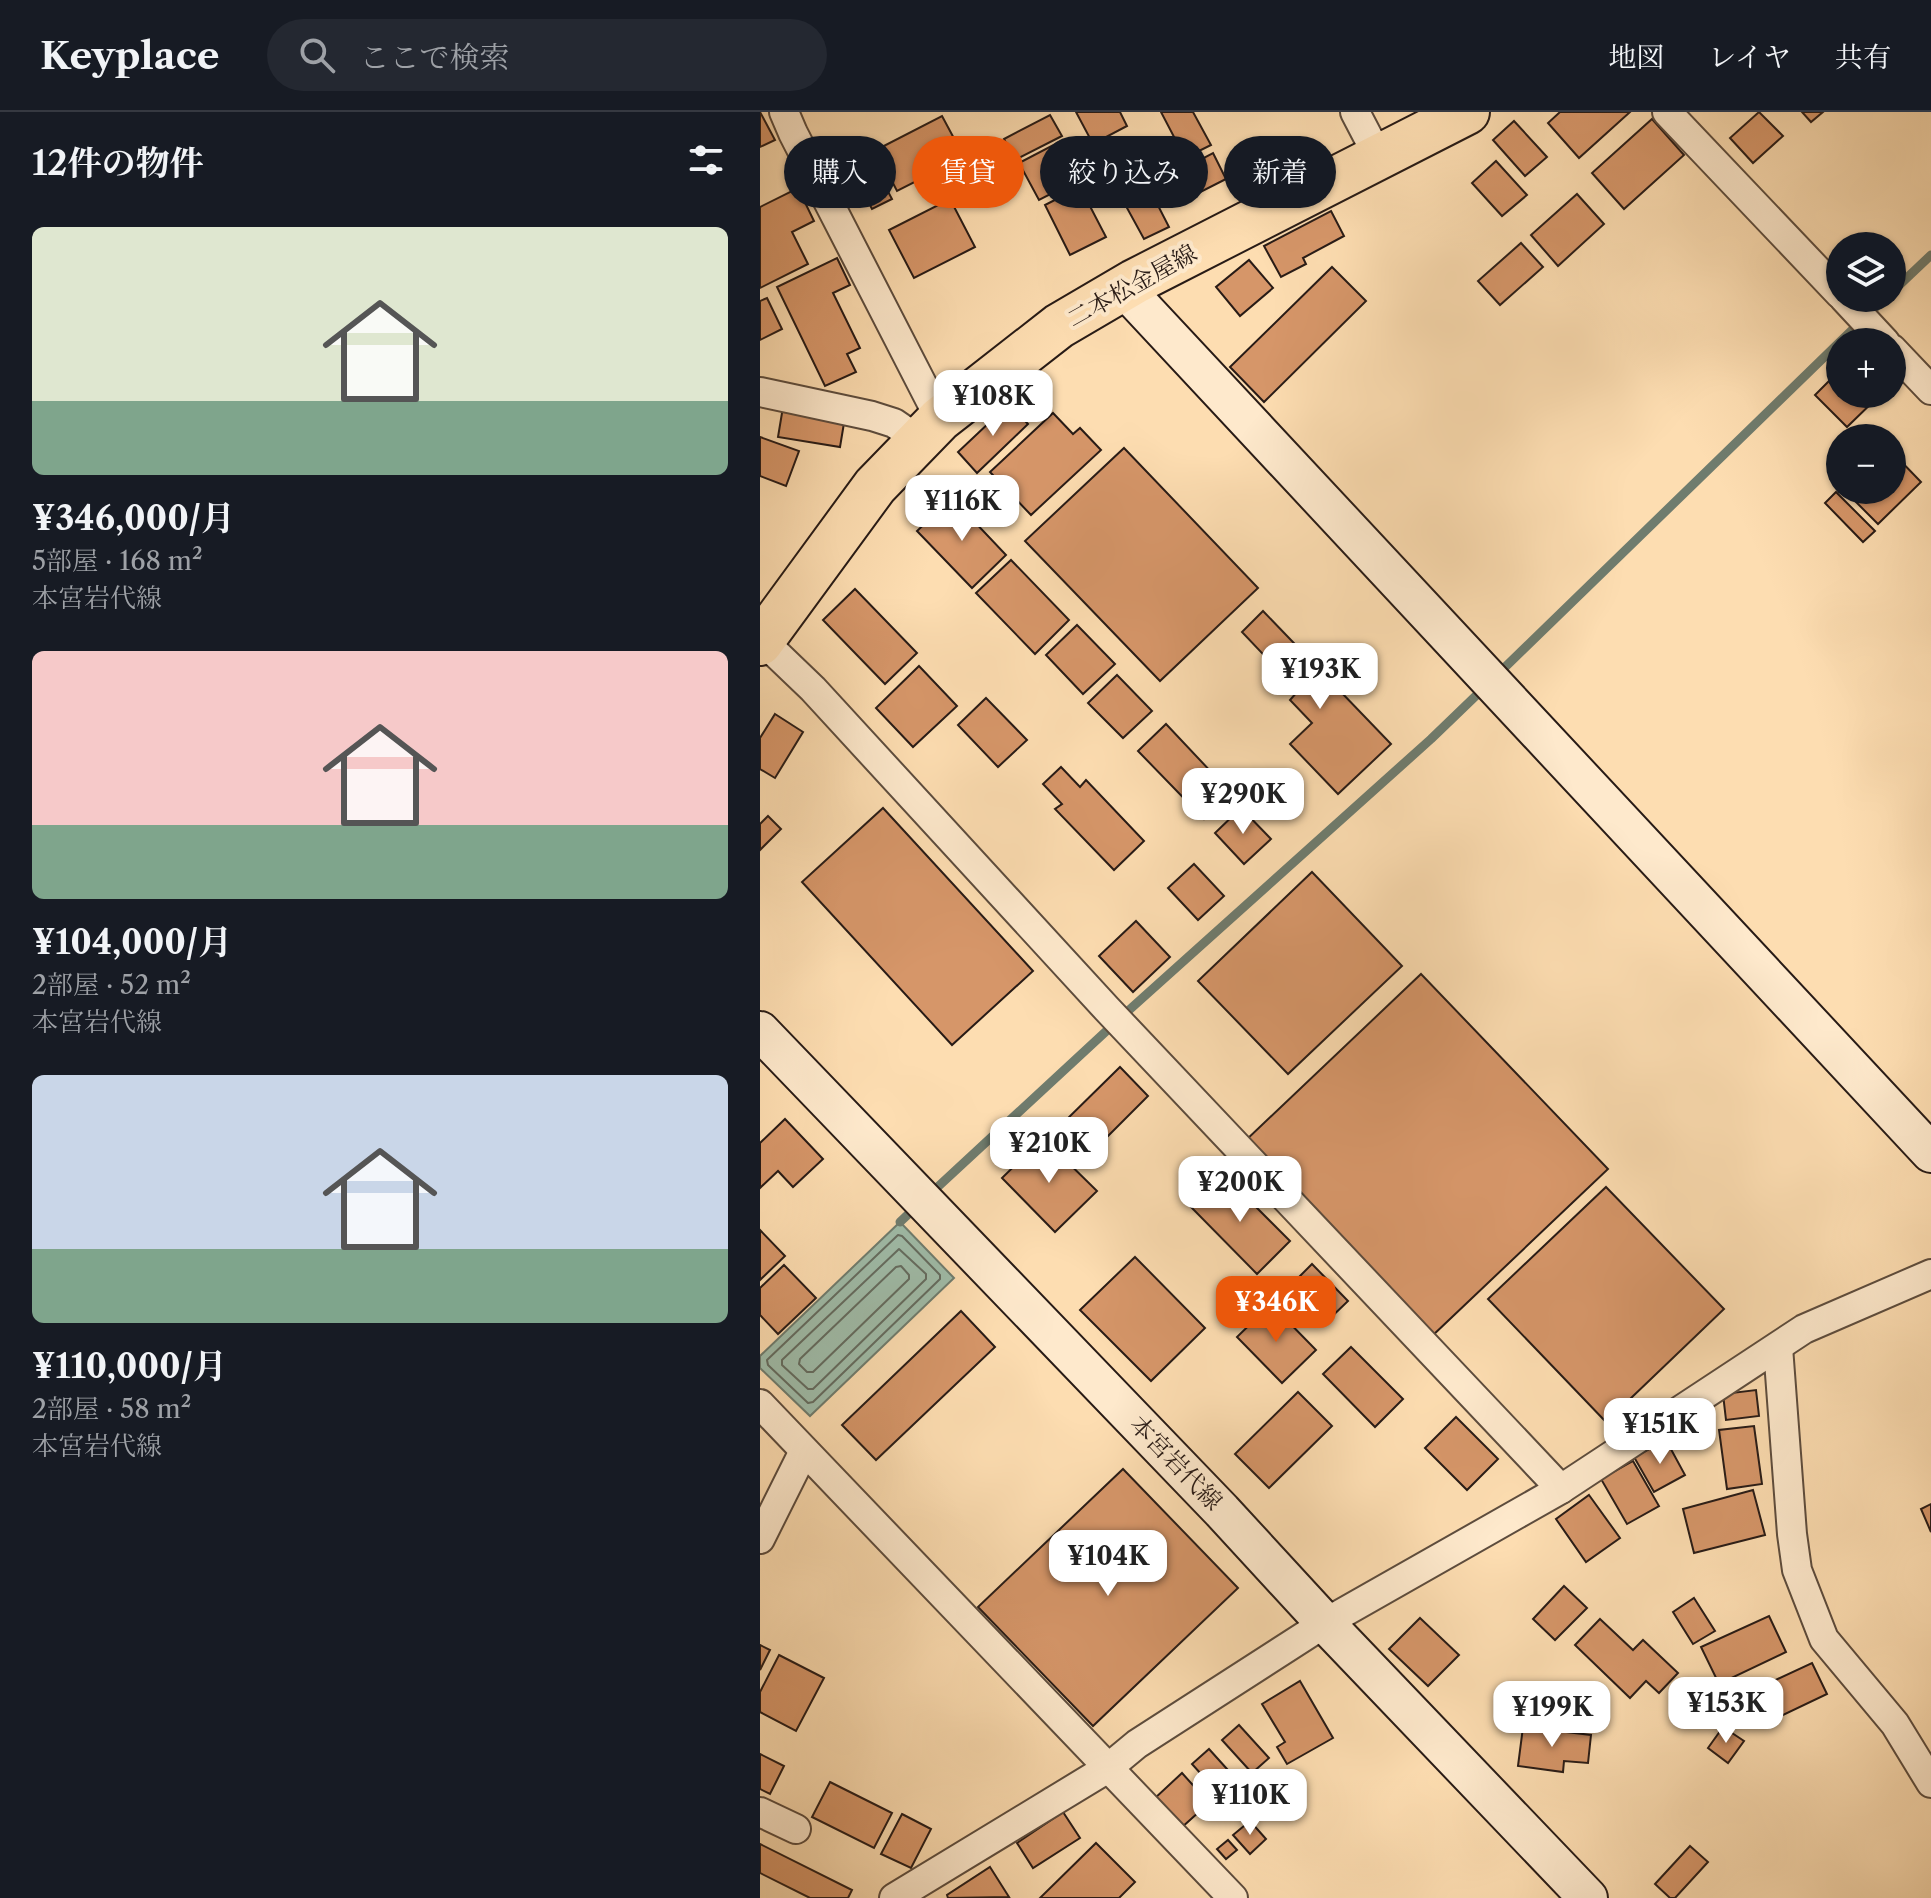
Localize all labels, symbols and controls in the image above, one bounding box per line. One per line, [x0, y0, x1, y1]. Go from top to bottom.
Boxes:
search box [267, 19, 827, 91]
text: Keyplace [40, 32, 219, 79]
icon: search [295, 33, 339, 77]
text: ここで検索 [359, 39, 509, 76]
text: 地図 [1608, 40, 1664, 74]
text: レイヤ [1708, 40, 1791, 74]
text: 共有 [1835, 40, 1891, 74]
chip: 購入 [784, 136, 896, 208]
chip: 賃貸 [912, 136, 1024, 208]
chip: 絞り込み [1040, 136, 1208, 208]
chip: 新着 [1224, 136, 1336, 208]
icon: filters [684, 138, 728, 182]
text: 12件の物件 [32, 142, 203, 184]
map controls [1826, 232, 1906, 504]
button: layers [1826, 232, 1906, 312]
street label: 二本松金屋線 [1062, 238, 1202, 333]
icon: home [308, 279, 452, 423]
button: + [1826, 328, 1906, 408]
pin: ¥108K [937, 370, 1049, 438]
text: ¥108K [952, 380, 1034, 412]
button: − [1826, 424, 1906, 504]
pin: ¥116K [906, 475, 1018, 543]
text: ¥116K [923, 485, 1001, 517]
text: ¥346,000/月 [32, 497, 235, 539]
text: 5部屋 · 168 m² [32, 545, 203, 577]
text: 本宮岩代線 [32, 582, 162, 614]
pin: ¥193K [1264, 643, 1376, 711]
text: ¥193K [1280, 653, 1360, 685]
icon: home [308, 703, 452, 847]
pin: ¥290K [1187, 768, 1299, 836]
text: ¥290K [1200, 778, 1286, 810]
text: ¥104,000/月 [32, 921, 232, 963]
text: 2部屋 · 52 m² [32, 969, 191, 1001]
text: 本宮岩代線 [32, 1006, 162, 1038]
pin: ¥210K [993, 1117, 1105, 1185]
icon: home [308, 1127, 452, 1271]
text: ¥210K [1008, 1127, 1090, 1159]
pin: ¥200K [1184, 1156, 1296, 1224]
text: ¥200K [1196, 1166, 1284, 1198]
pin: ¥346K [1220, 1276, 1332, 1344]
text: ¥346K [1234, 1286, 1318, 1318]
text: ¥110,000/月 [32, 1345, 227, 1387]
text: 2部屋 · 58 m² [32, 1393, 191, 1425]
pin: ¥151K [1604, 1398, 1716, 1466]
text: ¥151K [1622, 1408, 1698, 1440]
street label: 本宮岩代線 [1124, 1409, 1228, 1516]
text: 本宮岩代線 [32, 1430, 162, 1462]
pin: ¥104K [1052, 1530, 1164, 1598]
text: ¥104K [1067, 1540, 1149, 1572]
pin: ¥153K [1670, 1677, 1782, 1745]
pin: ¥199K [1496, 1681, 1608, 1749]
text: ¥153K [1686, 1687, 1766, 1719]
text: ¥199K [1511, 1691, 1593, 1723]
pin: ¥110K [1194, 1769, 1306, 1837]
text: ¥110K [1211, 1779, 1289, 1811]

